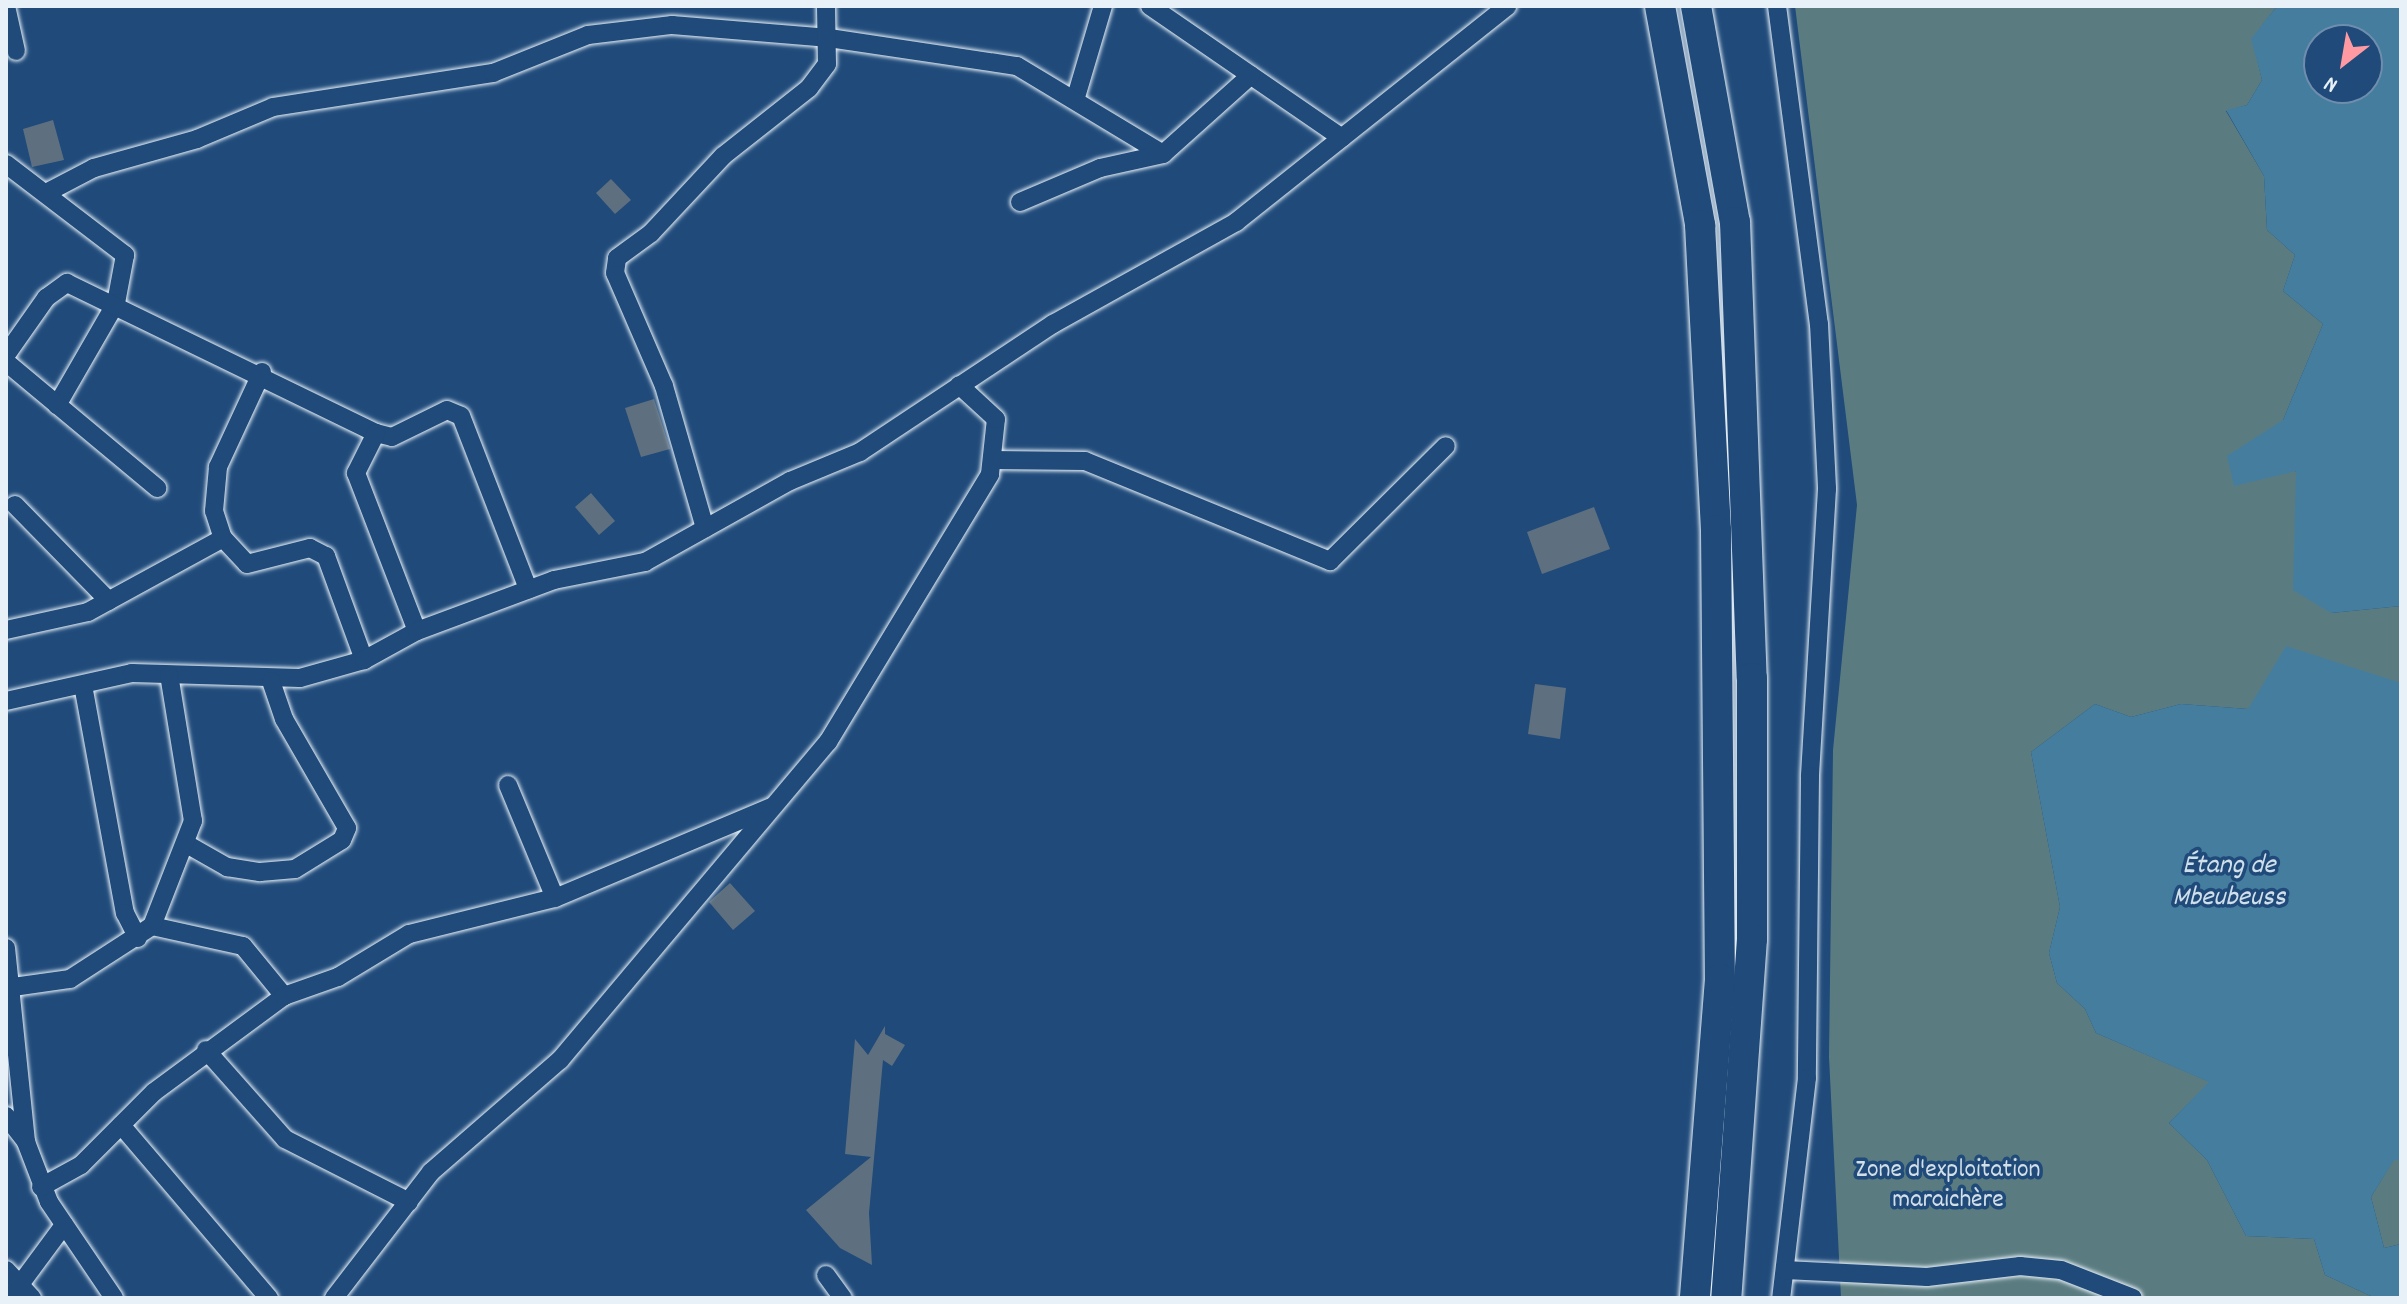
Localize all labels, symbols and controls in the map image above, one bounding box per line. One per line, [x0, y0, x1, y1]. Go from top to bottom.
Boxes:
north arrow [2303, 24, 2383, 104]
text: N [2319, 67, 2344, 99]
water label: Étang de Mbeubeuss [2172, 850, 2286, 916]
park label: Zone d'exploitation maraichère [1855, 1155, 2041, 1216]

